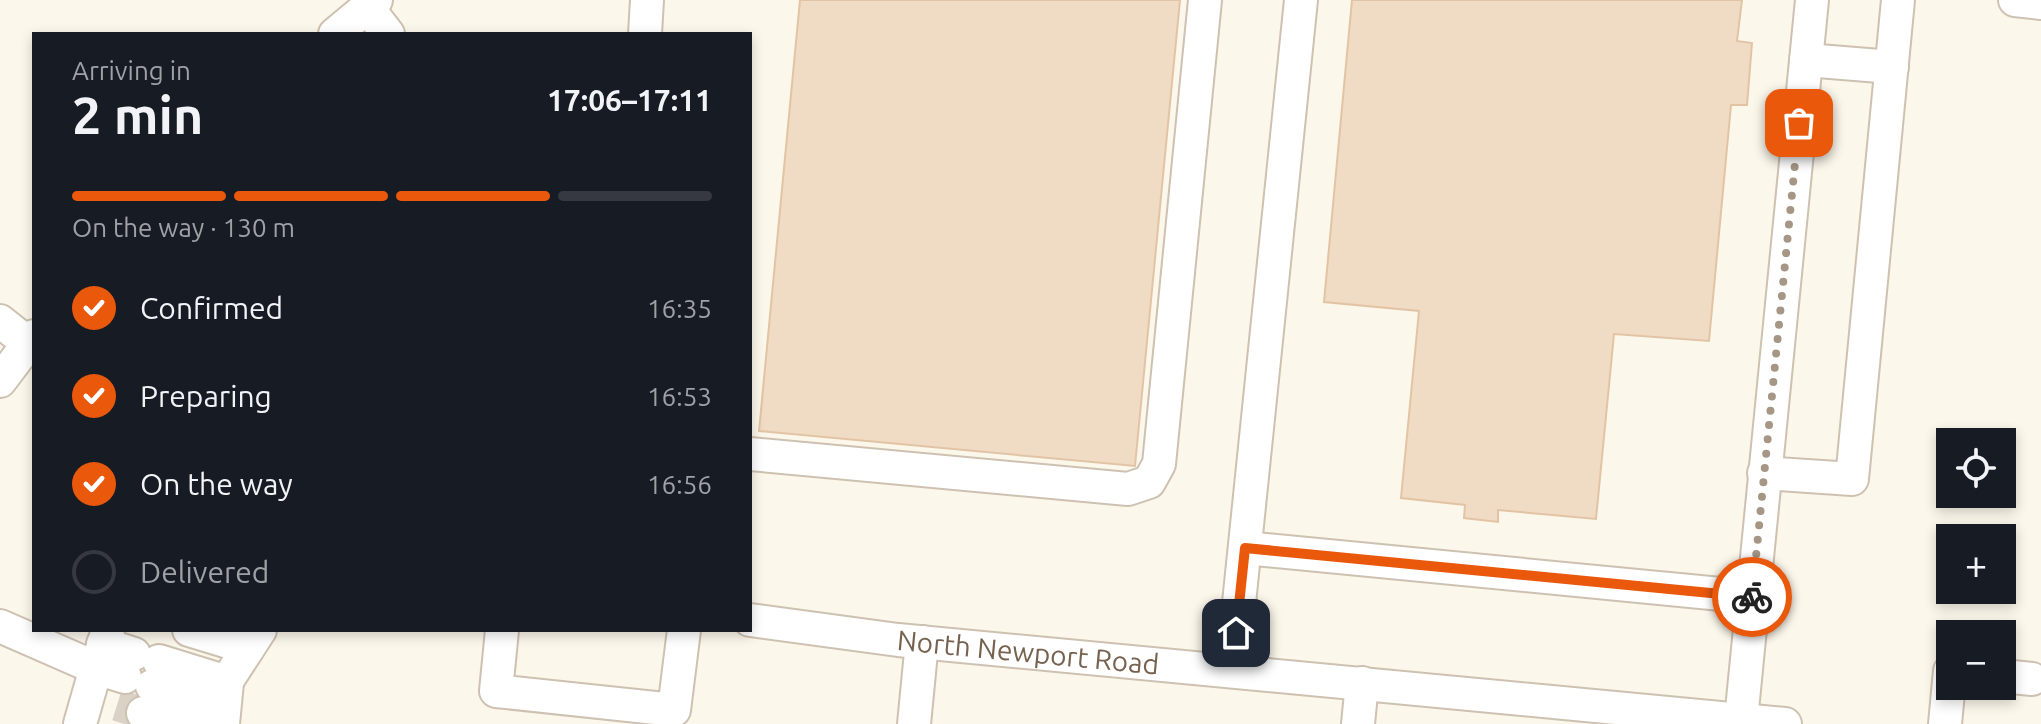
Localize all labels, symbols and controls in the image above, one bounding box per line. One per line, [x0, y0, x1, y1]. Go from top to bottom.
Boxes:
text: Arriving in [72, 56, 191, 85]
text: 17:06–17:11 [547, 83, 712, 117]
text: 2 min [72, 86, 203, 144]
pin [1765, 89, 1833, 157]
icon: bag [1777, 101, 1821, 145]
text: On the way · 130 m [72, 213, 295, 242]
icon: check [72, 286, 116, 330]
text: Confirmed [140, 291, 283, 325]
text: 16:35 [647, 294, 712, 323]
icon: check [72, 374, 116, 418]
text: Preparing [140, 379, 272, 413]
text: 16:53 [647, 382, 712, 411]
map controls [1936, 428, 2016, 700]
button: locate [1936, 428, 2016, 508]
icon: check [72, 462, 116, 506]
text: On the way [140, 467, 293, 501]
text: 16:56 [647, 470, 712, 499]
button: + [1936, 524, 2016, 604]
text: Delivered [140, 555, 269, 589]
courier [1712, 557, 1792, 637]
icon: bike [1730, 575, 1774, 619]
pin [1202, 599, 1270, 667]
icon: home [1214, 611, 1258, 655]
button: − [1936, 620, 2016, 700]
street label: North Newport Road [896, 624, 1161, 680]

